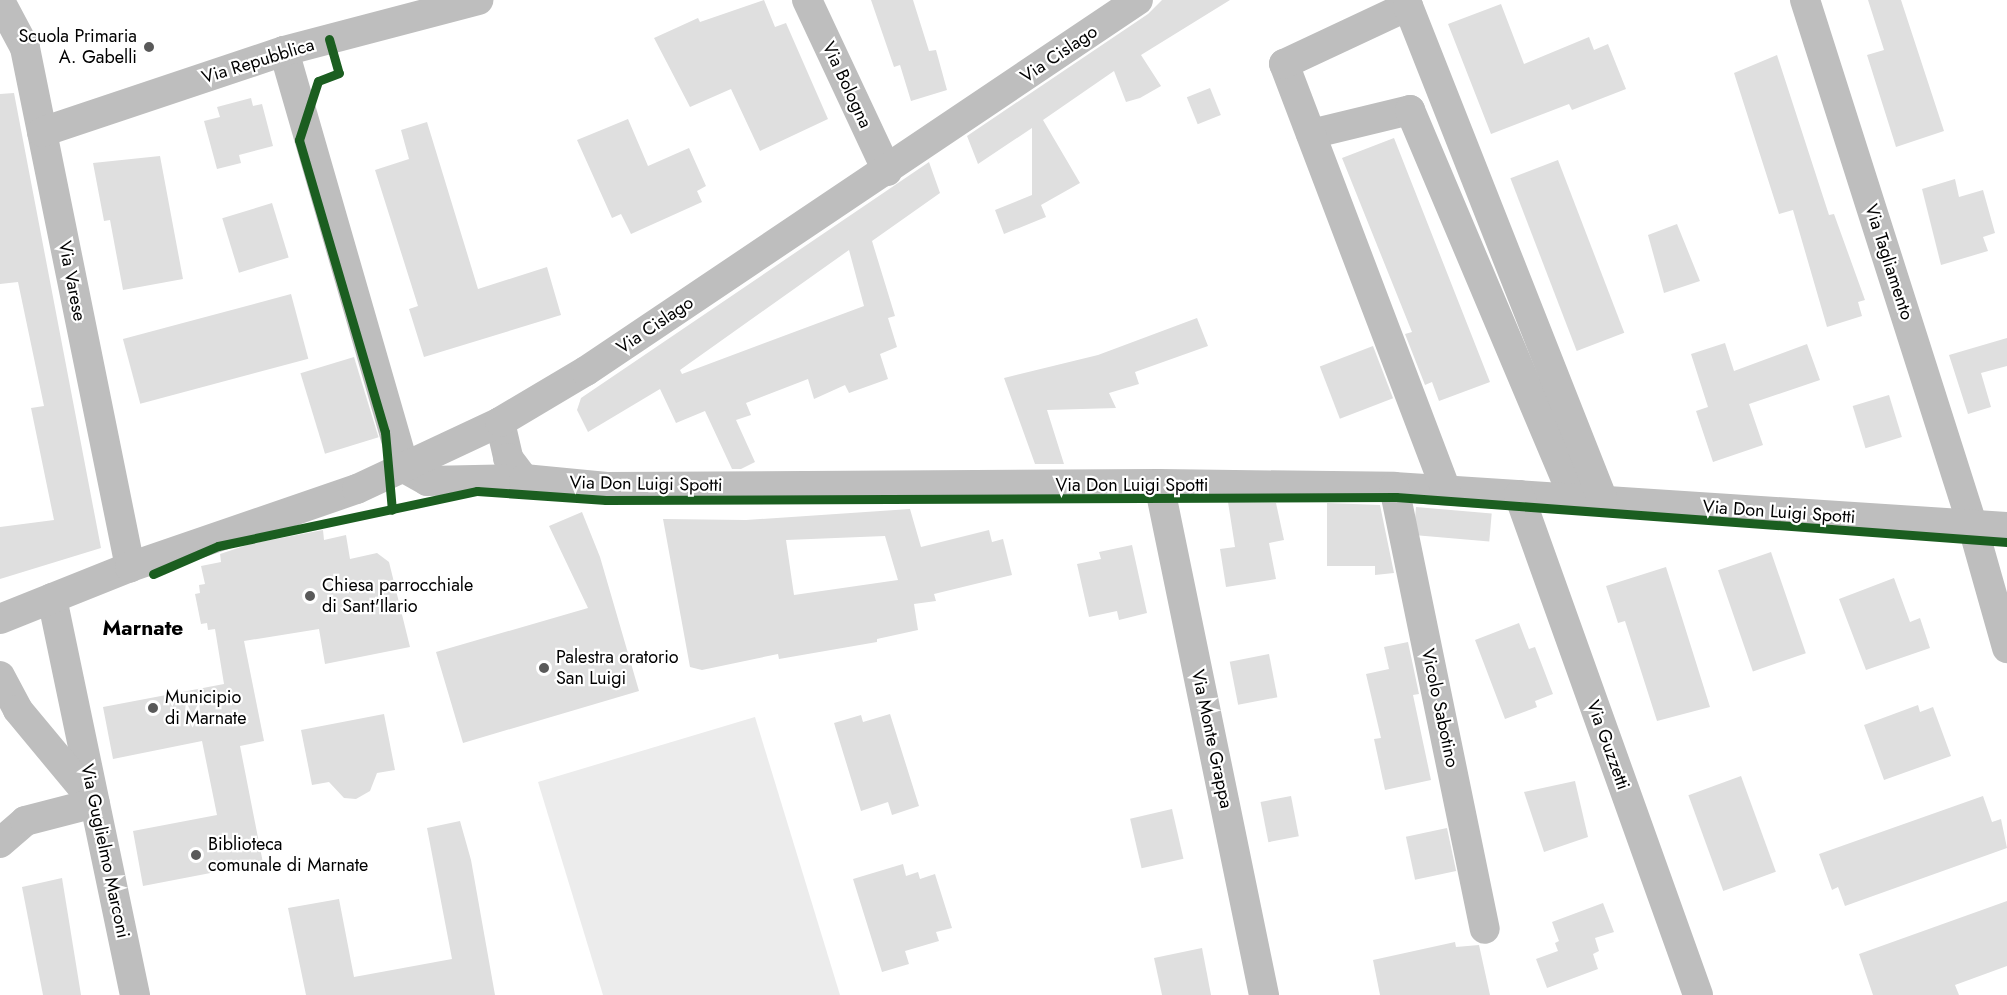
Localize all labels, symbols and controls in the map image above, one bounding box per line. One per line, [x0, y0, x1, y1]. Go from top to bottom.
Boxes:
street label: Via Cislago [1017, 21, 1101, 87]
place label: Scuola Primaria A. Gabelli [18, 26, 137, 68]
street label: Via Repubblica [199, 34, 317, 88]
street label: Via Bologna [818, 38, 876, 132]
marker: Scuola Primaria A. Gabelli [142, 40, 156, 54]
street label: Via Tagliamento [1860, 201, 1918, 323]
street label: Via Varese [54, 239, 90, 323]
street label: Via Cislago [613, 292, 697, 358]
street label: Via Don Luigi Spotti [569, 472, 723, 496]
street label: Via Don Luigi Spotti [1055, 474, 1209, 496]
street label: Via Don Luigi Spotti [1702, 496, 1856, 528]
place label: Chiesa parrocchiale di Sant'Ilario [322, 575, 473, 618]
marker: Chiesa parrocchiale di Sant'Ilario [303, 589, 317, 603]
district label: Marnate [103, 615, 183, 641]
street label: Vicolo Sabotino [1417, 646, 1463, 770]
place label: Palestra oratorio San Luigi [556, 647, 679, 690]
marker: Palestra oratorio San Luigi [537, 661, 551, 675]
street label: Via Monte Grappa [1187, 668, 1237, 810]
place label: Municipio di Marnate [165, 687, 246, 730]
street label: Via Guzzetti [1582, 697, 1634, 793]
marker: Municipio di Marnate [146, 701, 160, 715]
street label: Via Guglielmo Marconi [76, 762, 134, 940]
place label: Biblioteca comunale di Marnate [208, 834, 368, 876]
marker: Biblioteca comunale di Marnate [189, 848, 203, 862]

